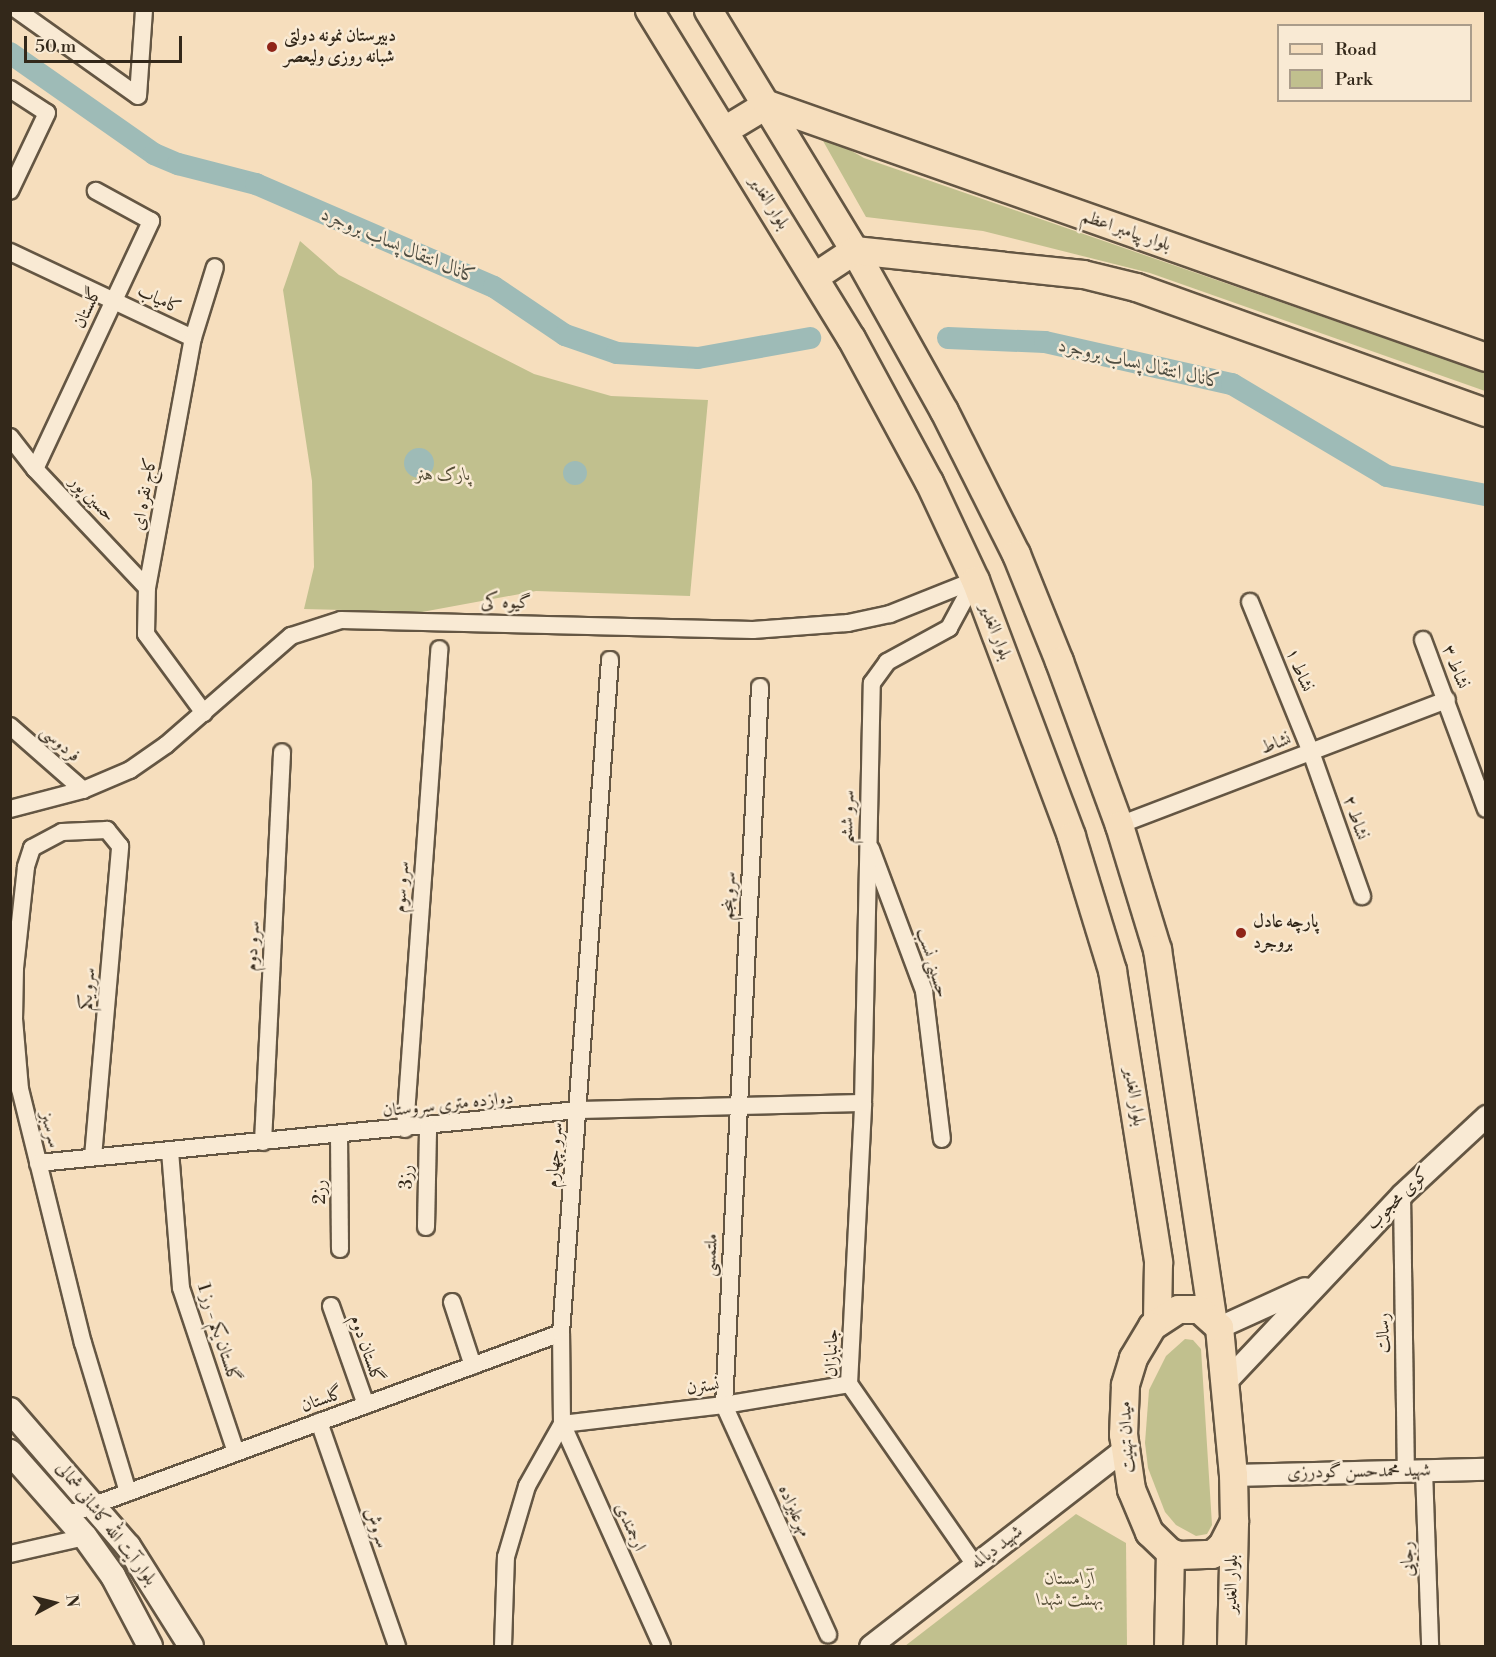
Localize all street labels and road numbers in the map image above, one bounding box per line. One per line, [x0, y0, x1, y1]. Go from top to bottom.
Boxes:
street label: بلوار الغدیر [744, 172, 794, 234]
street label: بلوار پیامبر اعظم [1078, 206, 1174, 256]
street label: کامیاب [134, 280, 184, 320]
street label: گلستان [69, 284, 107, 332]
street label: کاج نقره ای [128, 456, 162, 532]
street label: حسین پور [65, 471, 119, 527]
street label: گیوه کی [481, 592, 531, 614]
street label: بلوار الغدیر [974, 600, 1016, 664]
street label: نشاط ۳ [1437, 642, 1473, 692]
street label: نشاط ۱ [1280, 645, 1318, 695]
street label: فردوسی [36, 721, 84, 767]
street label: نشاط [1258, 728, 1294, 760]
street label: سرو ششم [836, 789, 860, 845]
street label: نشاط ۲ [1337, 793, 1373, 843]
street label: سرو سوم [389, 860, 415, 914]
street label: سرو پنجم [717, 871, 741, 921]
street label: سرو دوم [241, 920, 265, 972]
street label: حسینی نسب [911, 925, 953, 1001]
street label: سرو یکم [75, 967, 101, 1011]
street label: بلوار الغدیر [1119, 1066, 1149, 1128]
street label: دوازده متری سروستان [381, 1087, 515, 1123]
street label: سرسبز [35, 1110, 65, 1150]
street label: سرو چهارم [542, 1122, 568, 1188]
street label: کوی محجوب [1362, 1163, 1434, 1235]
street label: رز3 [396, 1165, 418, 1189]
street label: رز2 [309, 1180, 331, 1204]
street label: ملتمسی [699, 1233, 723, 1277]
street label: گلستان یکم - رز 1 [192, 1281, 244, 1385]
street label: گلستان دوم [344, 1312, 388, 1386]
street label: رسالت [1373, 1313, 1395, 1353]
street label: جانبازان [821, 1329, 843, 1377]
street label: نسترن [685, 1374, 721, 1400]
street label: گلستان [298, 1382, 346, 1418]
street label: میدان تهنیت [1114, 1400, 1140, 1474]
street label: بلوار آیت الله کاشانی شمالی [51, 1458, 161, 1590]
street label: شهید محمدحسن گودرزی [1287, 1460, 1431, 1484]
street label: مهرعلیزاده [773, 1482, 815, 1540]
street label: ارجمندی [610, 1499, 650, 1555]
street label: سروش [359, 1505, 393, 1551]
street label: شهید دیالمه [967, 1521, 1027, 1575]
street label: رجایی [1397, 1541, 1419, 1577]
street label: بلوار الغدیر [1221, 1554, 1243, 1614]

